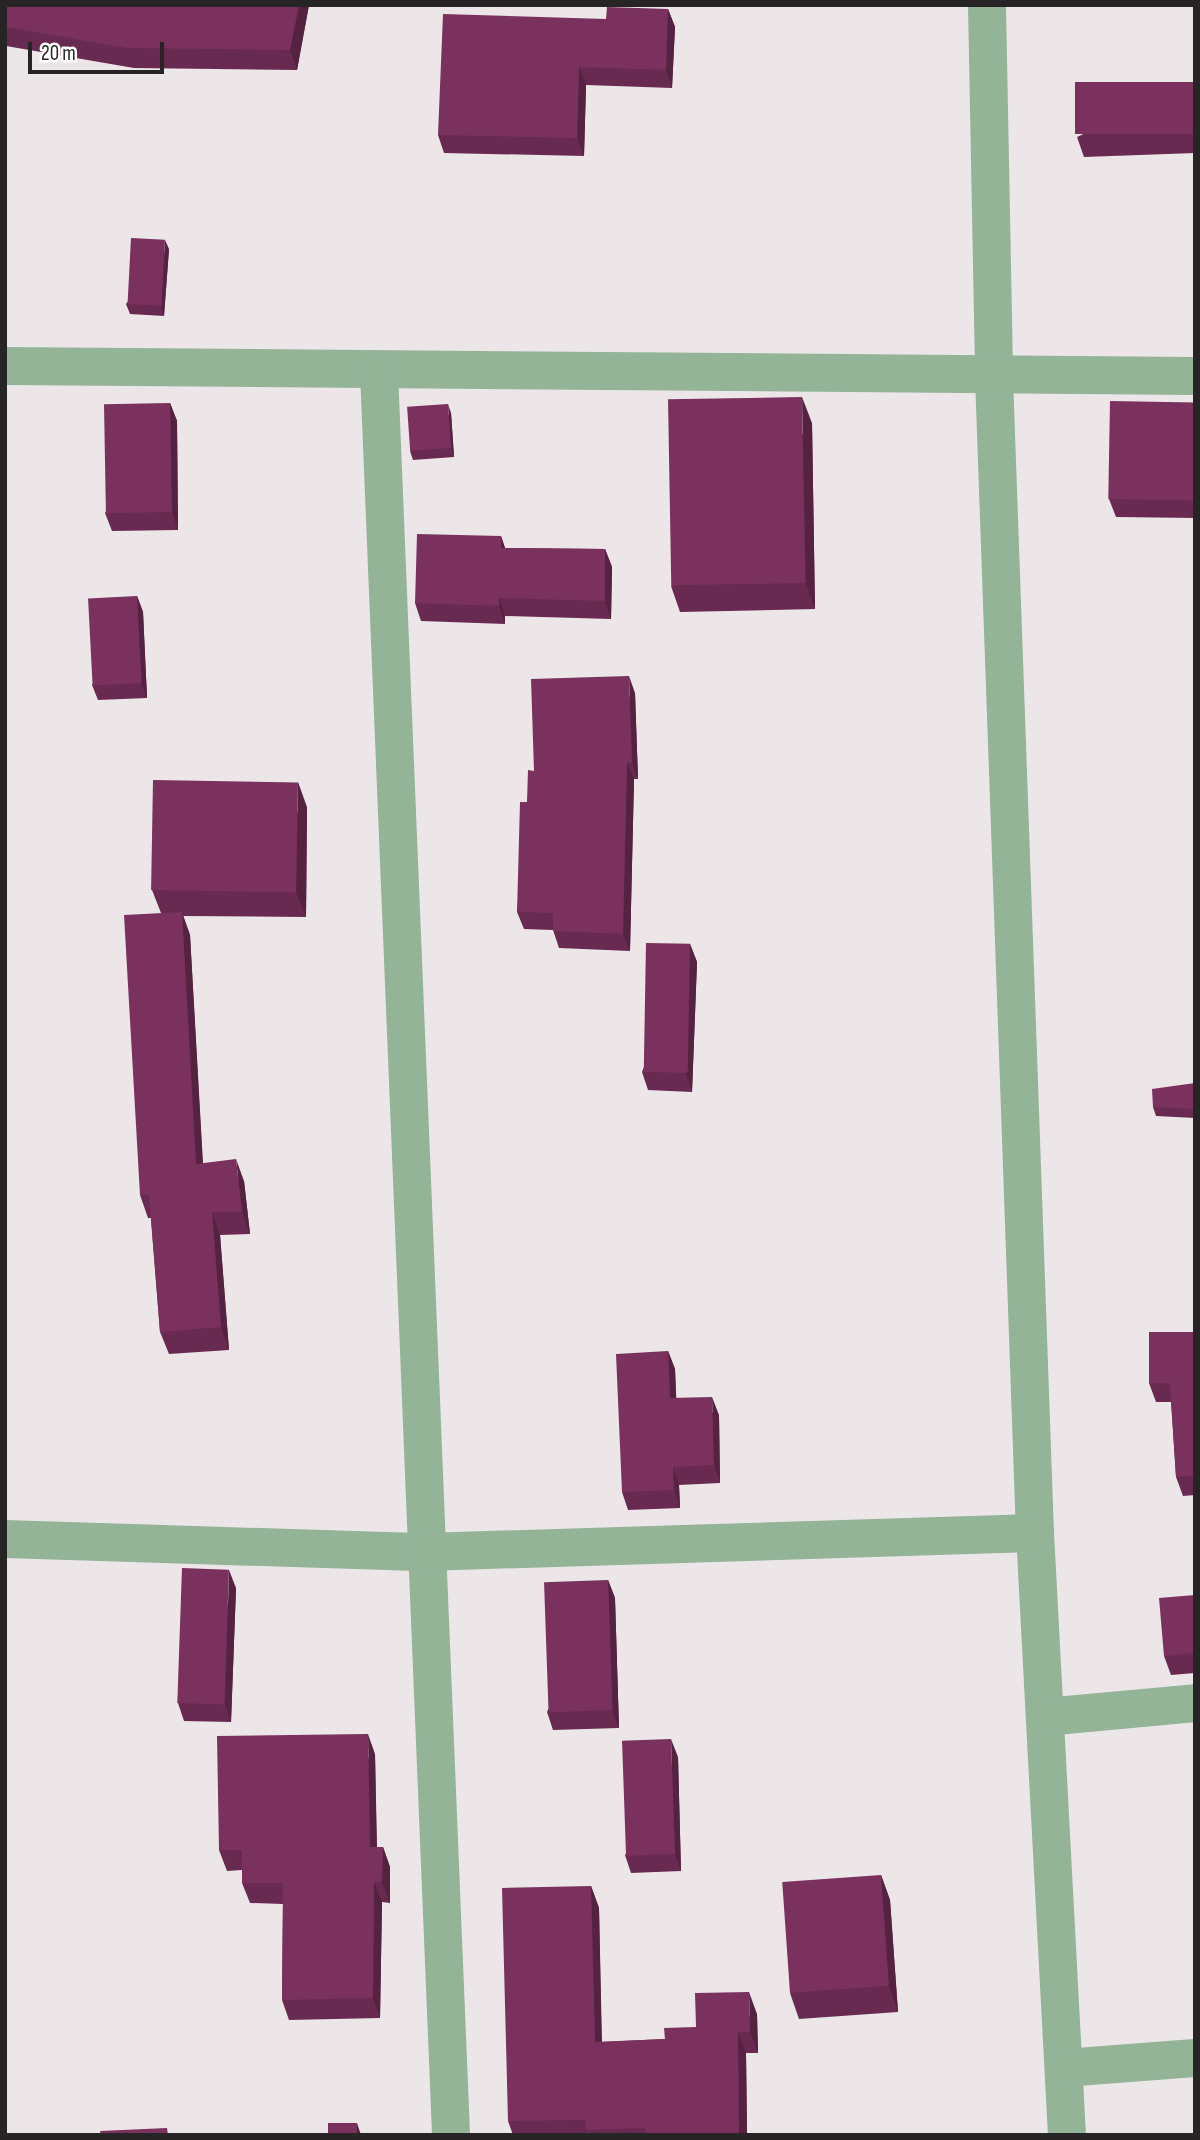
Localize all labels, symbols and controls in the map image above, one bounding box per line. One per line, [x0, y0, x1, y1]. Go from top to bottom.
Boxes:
scale bar [32, 28, 168, 72]
text: 20 m [41, 41, 76, 66]

